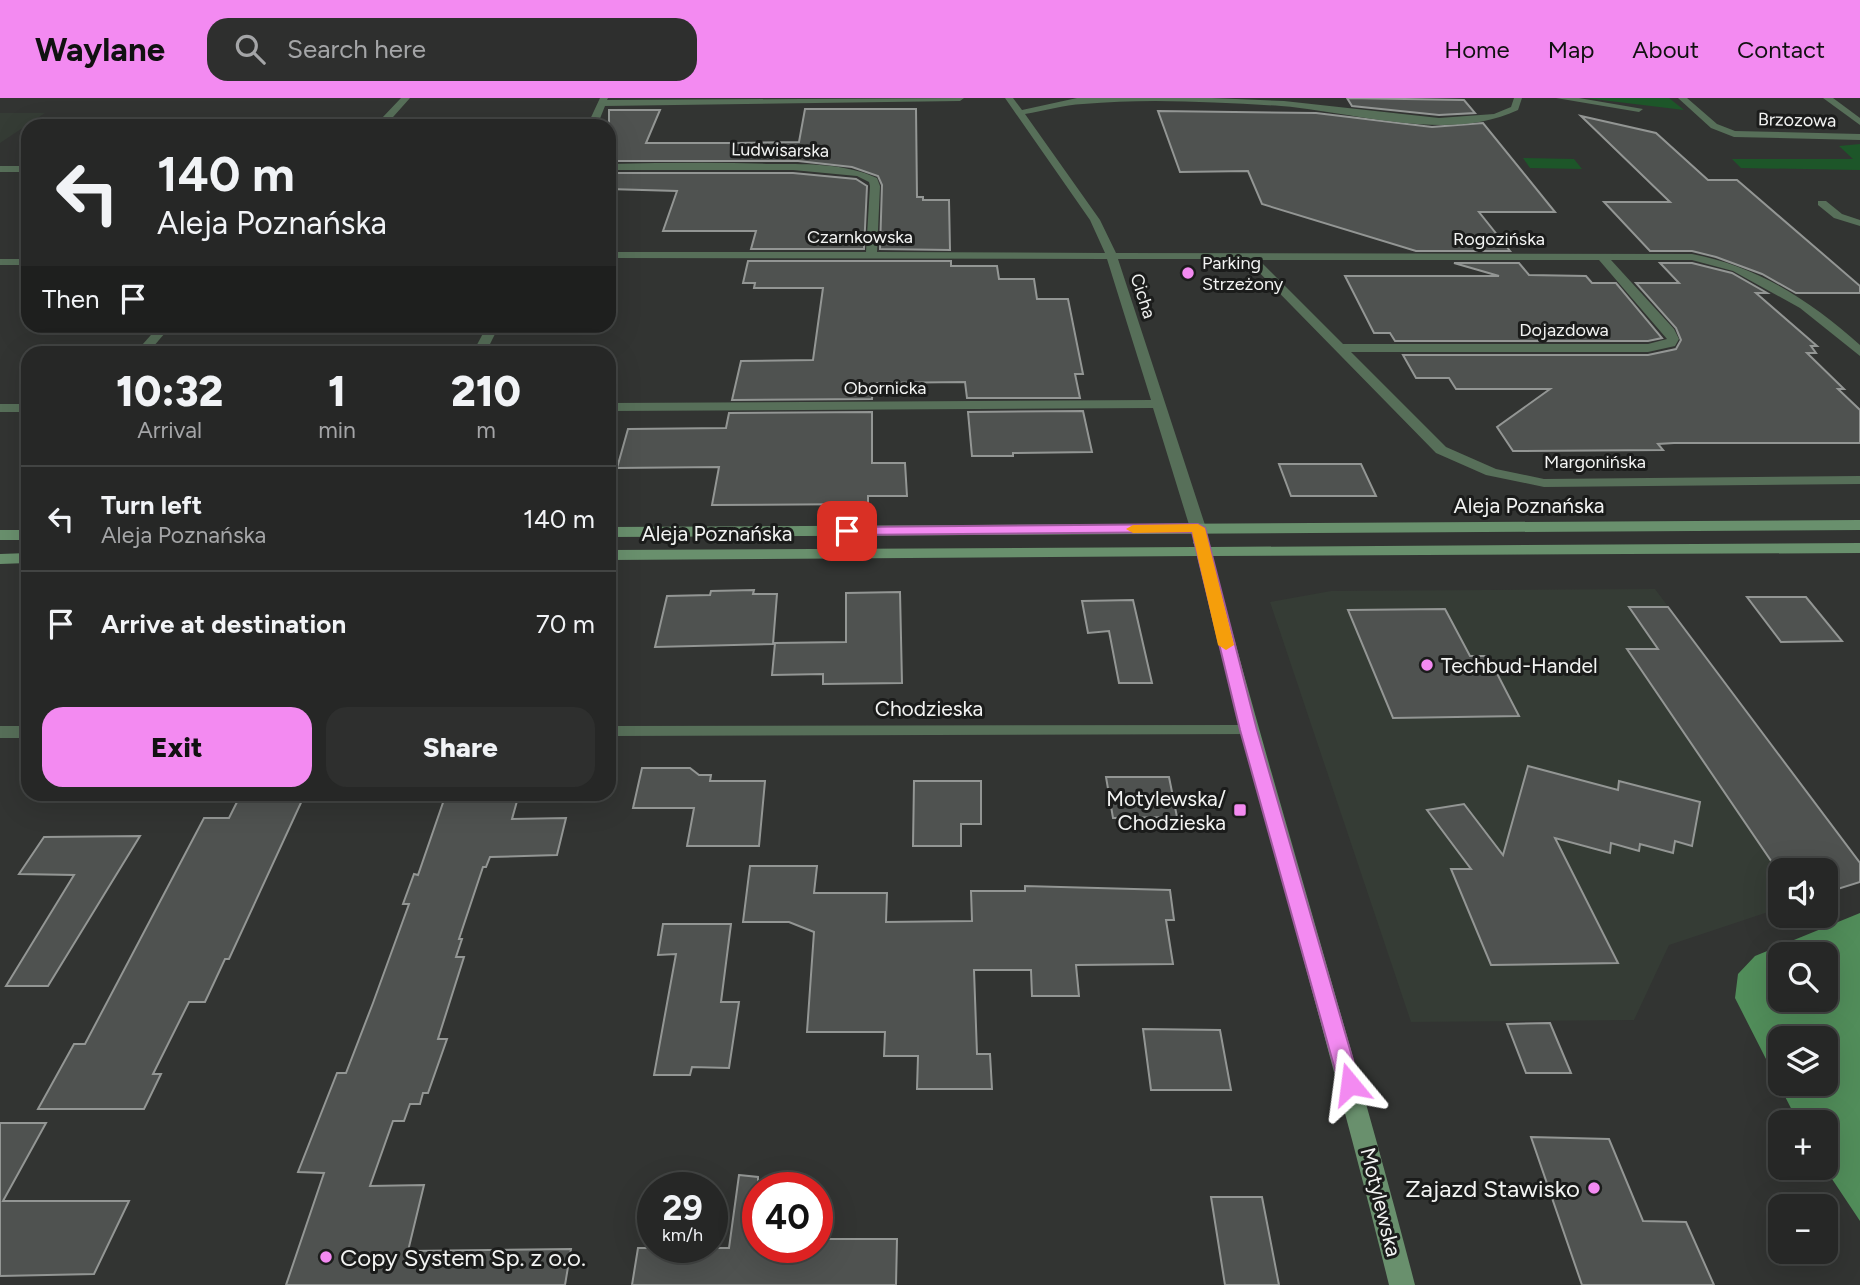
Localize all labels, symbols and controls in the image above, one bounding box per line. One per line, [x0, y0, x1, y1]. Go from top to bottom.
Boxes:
search box [207, 18, 697, 81]
text: Waylane [35, 30, 165, 69]
icon: search [231, 30, 269, 68]
text: Search here [287, 33, 426, 65]
text: Home [1444, 35, 1510, 64]
text: Map [1548, 35, 1594, 64]
text: About [1632, 35, 1699, 64]
text: Contact [1737, 35, 1825, 64]
street label: Brzozowa [1758, 108, 1836, 132]
street label: Ludwisarska [731, 138, 829, 162]
text: 140 m [157, 144, 295, 203]
icon: left [42, 147, 133, 238]
text: Aleja Poznańska [157, 204, 387, 242]
street label: Czarnkowska [807, 226, 913, 248]
street label: Rogozińska [1453, 228, 1545, 250]
place label: Parking Strzeżony [1202, 252, 1284, 295]
marker: Parking Strzeżony [1180, 265, 1196, 281]
street label: Cicha [1125, 271, 1161, 321]
icon: arrive [114, 280, 152, 318]
text: Then [42, 283, 100, 315]
street label: Dojazdowa [1519, 319, 1609, 341]
text: 10:32 [116, 366, 223, 417]
text: 1 [328, 366, 346, 417]
text: 210 [451, 366, 521, 417]
street label: Obornicka [844, 377, 926, 399]
text: Arrival [137, 416, 202, 444]
text: min [318, 416, 356, 444]
text: m [476, 416, 496, 444]
street label: Margonińska [1544, 451, 1646, 473]
text: Turn left [101, 489, 202, 521]
street label: Aleja Poznańska [1454, 493, 1604, 518]
icon: left [42, 500, 80, 538]
pin [817, 501, 877, 561]
text: 140 m [523, 503, 595, 535]
icon: arrive [828, 512, 866, 550]
text: Aleja Poznańska [101, 521, 266, 549]
street label: Aleja Poznańska [642, 521, 792, 546]
icon: arrive [42, 605, 80, 643]
text: Arrive at destination [101, 608, 346, 640]
text: 70 m [536, 608, 595, 640]
place label: Techbud-Handel [1441, 653, 1598, 678]
marker: Techbud-Handel [1419, 657, 1435, 673]
street label: Chodzieska [875, 696, 983, 721]
button: Exit [42, 707, 312, 787]
button: Share [326, 707, 595, 787]
place label: Motylewska/ Chodzieska [1106, 786, 1226, 835]
marker: Motylewska/ Chodzieska [1232, 802, 1248, 818]
map controls [1768, 858, 1838, 1264]
button: sound [1768, 858, 1838, 928]
button: search [1768, 942, 1838, 1012]
button: layers [1768, 1026, 1838, 1096]
position arrow [1313, 1047, 1387, 1121]
button: + [1768, 1110, 1838, 1180]
street label: Motylewska [1355, 1145, 1407, 1259]
speed limit sign: 40 [742, 1172, 833, 1263]
place label: Zajazd Stawisko [1405, 1174, 1580, 1203]
marker: Zajazd Stawisko [1586, 1180, 1602, 1196]
text: 29 [662, 1187, 703, 1229]
button: − [1768, 1194, 1838, 1264]
text: km/h [662, 1224, 703, 1246]
place label: Copy System Sp. z o.o. [340, 1243, 586, 1272]
marker: Copy System Sp. z o.o. [318, 1249, 334, 1265]

